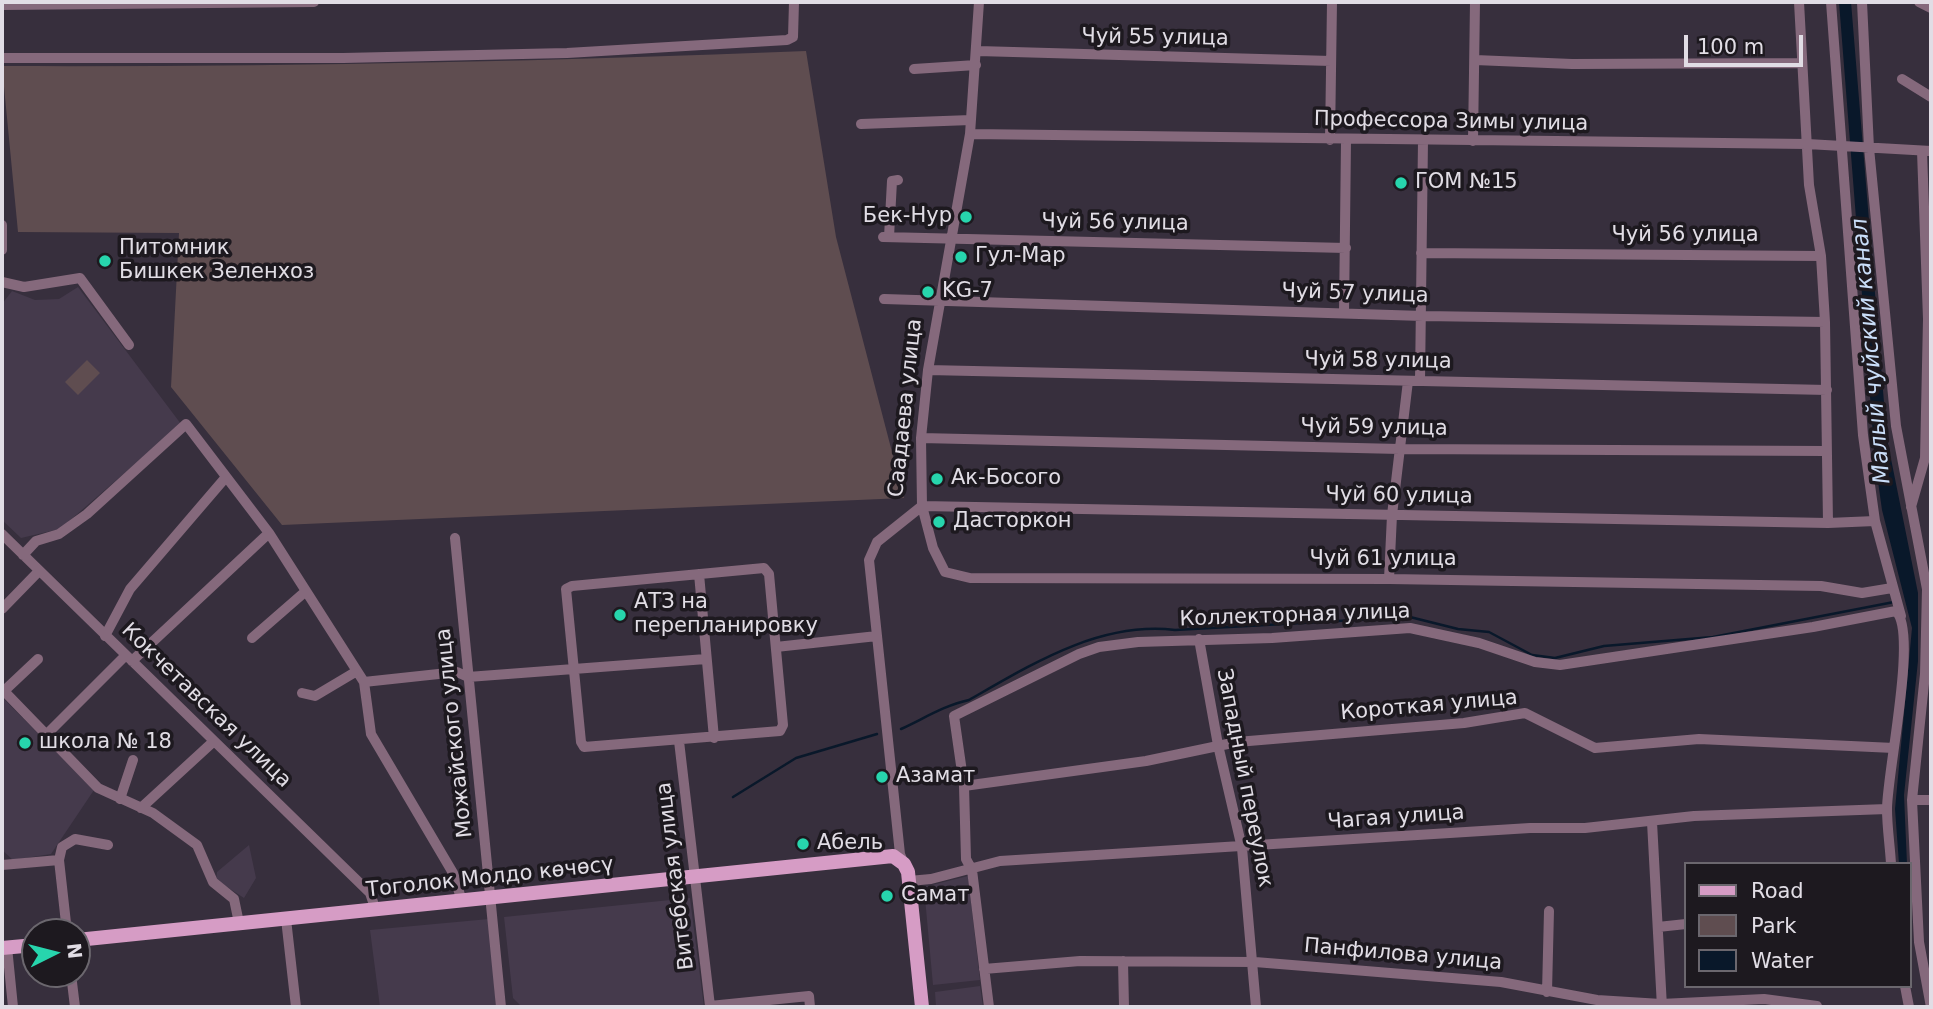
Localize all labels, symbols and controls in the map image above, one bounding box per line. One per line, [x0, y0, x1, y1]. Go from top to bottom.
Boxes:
scale bar [1688, 21, 1807, 65]
street label: Чуй 55 улица [1081, 24, 1229, 52]
text: 100 m [1697, 35, 1764, 59]
street label: Профессора Зимы улица [1314, 107, 1588, 137]
place label: ГОМ №15 [1415, 170, 1518, 196]
marker: ГОМ №15 [1393, 175, 1409, 191]
place label: Бек-Нур [863, 204, 952, 230]
marker: Бек-Нур [958, 209, 974, 225]
street label: Чуй 56 улица [1041, 209, 1189, 237]
water label: Малый чуйский канал [1847, 217, 1897, 485]
street label: Чуй 56 улица [1611, 223, 1759, 249]
place label: Питомник Бишкек Зеленхоз [119, 236, 314, 286]
place label: Гул-Мар [975, 244, 1066, 270]
marker: Гул-Мар [953, 249, 969, 265]
marker: Питомник Бишкек Зеленхоз [97, 253, 113, 269]
place label: KG-7 [942, 279, 993, 305]
street label: Чуй 57 улица [1281, 279, 1429, 309]
marker: KG-7 [920, 284, 936, 300]
street label: Саадаева улица [884, 318, 928, 498]
street label: Чуй 58 улица [1304, 347, 1452, 375]
street label: Чуй 59 улица [1300, 414, 1448, 442]
place label: Ак-Босого [951, 466, 1061, 492]
marker: Ак-Босого [929, 471, 945, 487]
street label: Чуй 60 улица [1325, 482, 1473, 510]
place label: Дасторкон [953, 509, 1071, 535]
marker: Дасторкон [931, 514, 947, 530]
street label: Чуй 61 улица [1309, 547, 1457, 573]
place label: АТЗ на перепланировку [634, 590, 818, 640]
street label: Коллекторная улица [1179, 599, 1411, 633]
marker: АТЗ на перепланировку [612, 607, 628, 623]
street label: Кокчетавская улица [116, 618, 296, 794]
street label: Можайского улица [431, 627, 479, 839]
street label: Западный переулок [1210, 666, 1278, 890]
street label: Короткая улица [1339, 686, 1519, 726]
place label: школа № 18 [39, 730, 172, 756]
marker: школа № 18 [17, 735, 33, 751]
place label: Азамат [896, 764, 975, 790]
marker: Азамат [874, 769, 890, 785]
street label: Витебская улица [652, 781, 700, 971]
street label: Чагая улица [1327, 801, 1465, 835]
place label: Абель [817, 831, 883, 857]
marker: Абель [795, 836, 811, 852]
street label: Тоголок Молдо көчөсү [365, 852, 615, 904]
legend [1685, 862, 1912, 988]
text: Road [1751, 879, 1804, 903]
place label: Самат [901, 883, 969, 909]
marker: Самат [879, 888, 895, 904]
text: Park [1751, 914, 1796, 938]
north arrow [21, 918, 91, 988]
street label: Панфилова улица [1303, 934, 1503, 976]
text: N [63, 942, 87, 960]
text: Water [1751, 949, 1813, 973]

